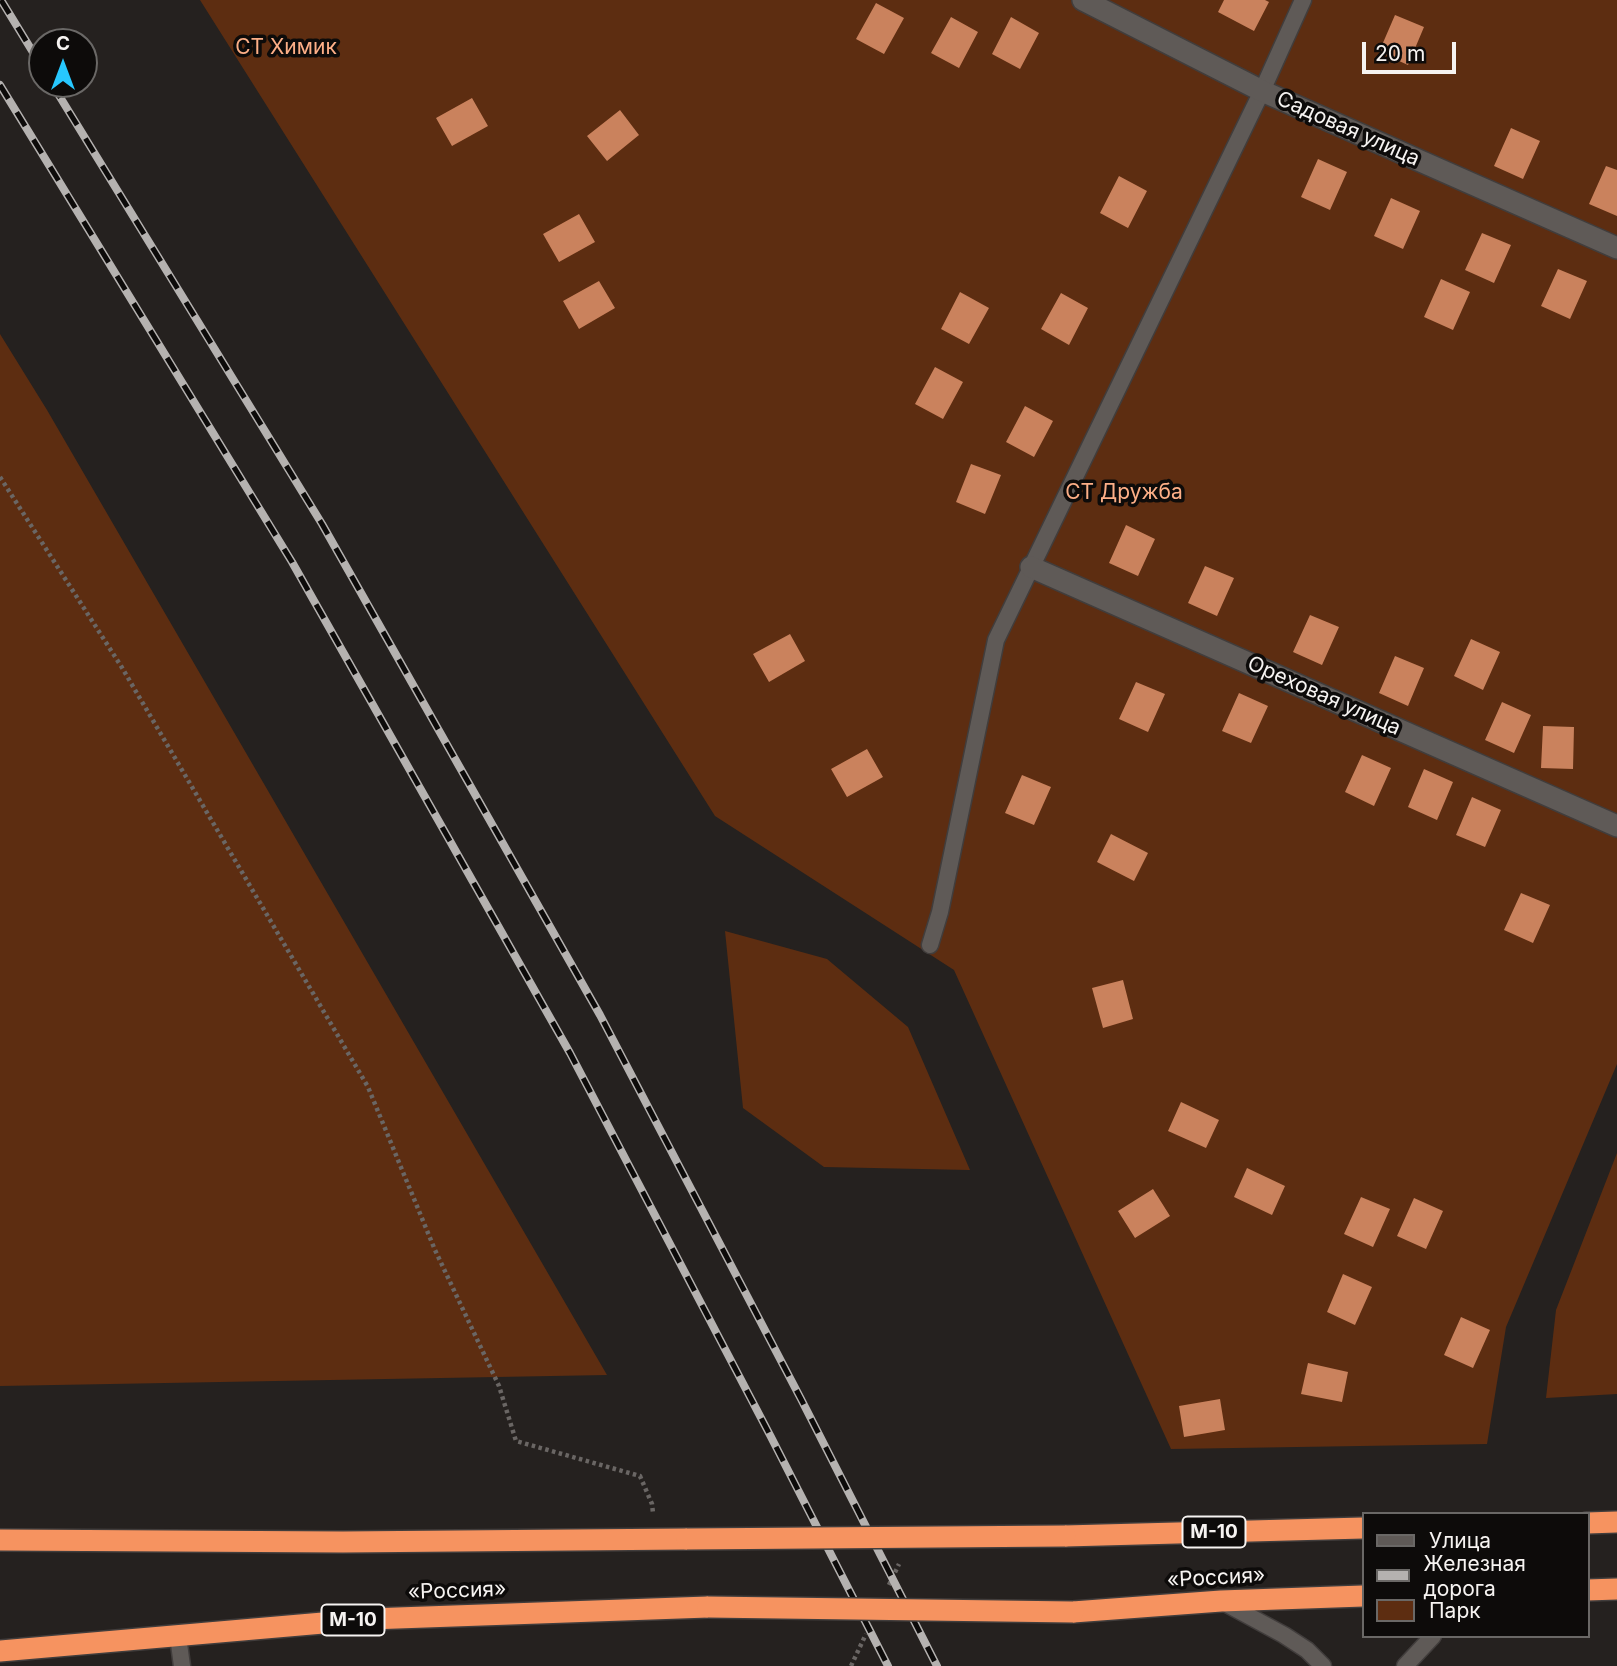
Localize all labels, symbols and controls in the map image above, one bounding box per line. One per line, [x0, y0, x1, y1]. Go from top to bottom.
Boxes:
north arrow [28, 28, 98, 98]
scale bar [1365, 28, 1460, 72]
text: С [56, 32, 70, 55]
park label: СТ Химик [235, 35, 337, 61]
text: 20 m [1375, 41, 1425, 66]
street label: Садовая улица [1273, 86, 1423, 172]
park label: СТ Дружба [1065, 480, 1183, 506]
street label: Ореховая улица [1243, 651, 1405, 741]
legend [1362, 1512, 1589, 1638]
road number: М-10 [1182, 1516, 1246, 1548]
text: Улица [1429, 1528, 1491, 1553]
text: Железная дорога [1424, 1551, 1526, 1601]
street label: «Россия» [1166, 1563, 1266, 1593]
street label: «Россия» [407, 1577, 507, 1605]
text: Парк [1429, 1598, 1481, 1623]
road number: М-10 [322, 1604, 384, 1636]

